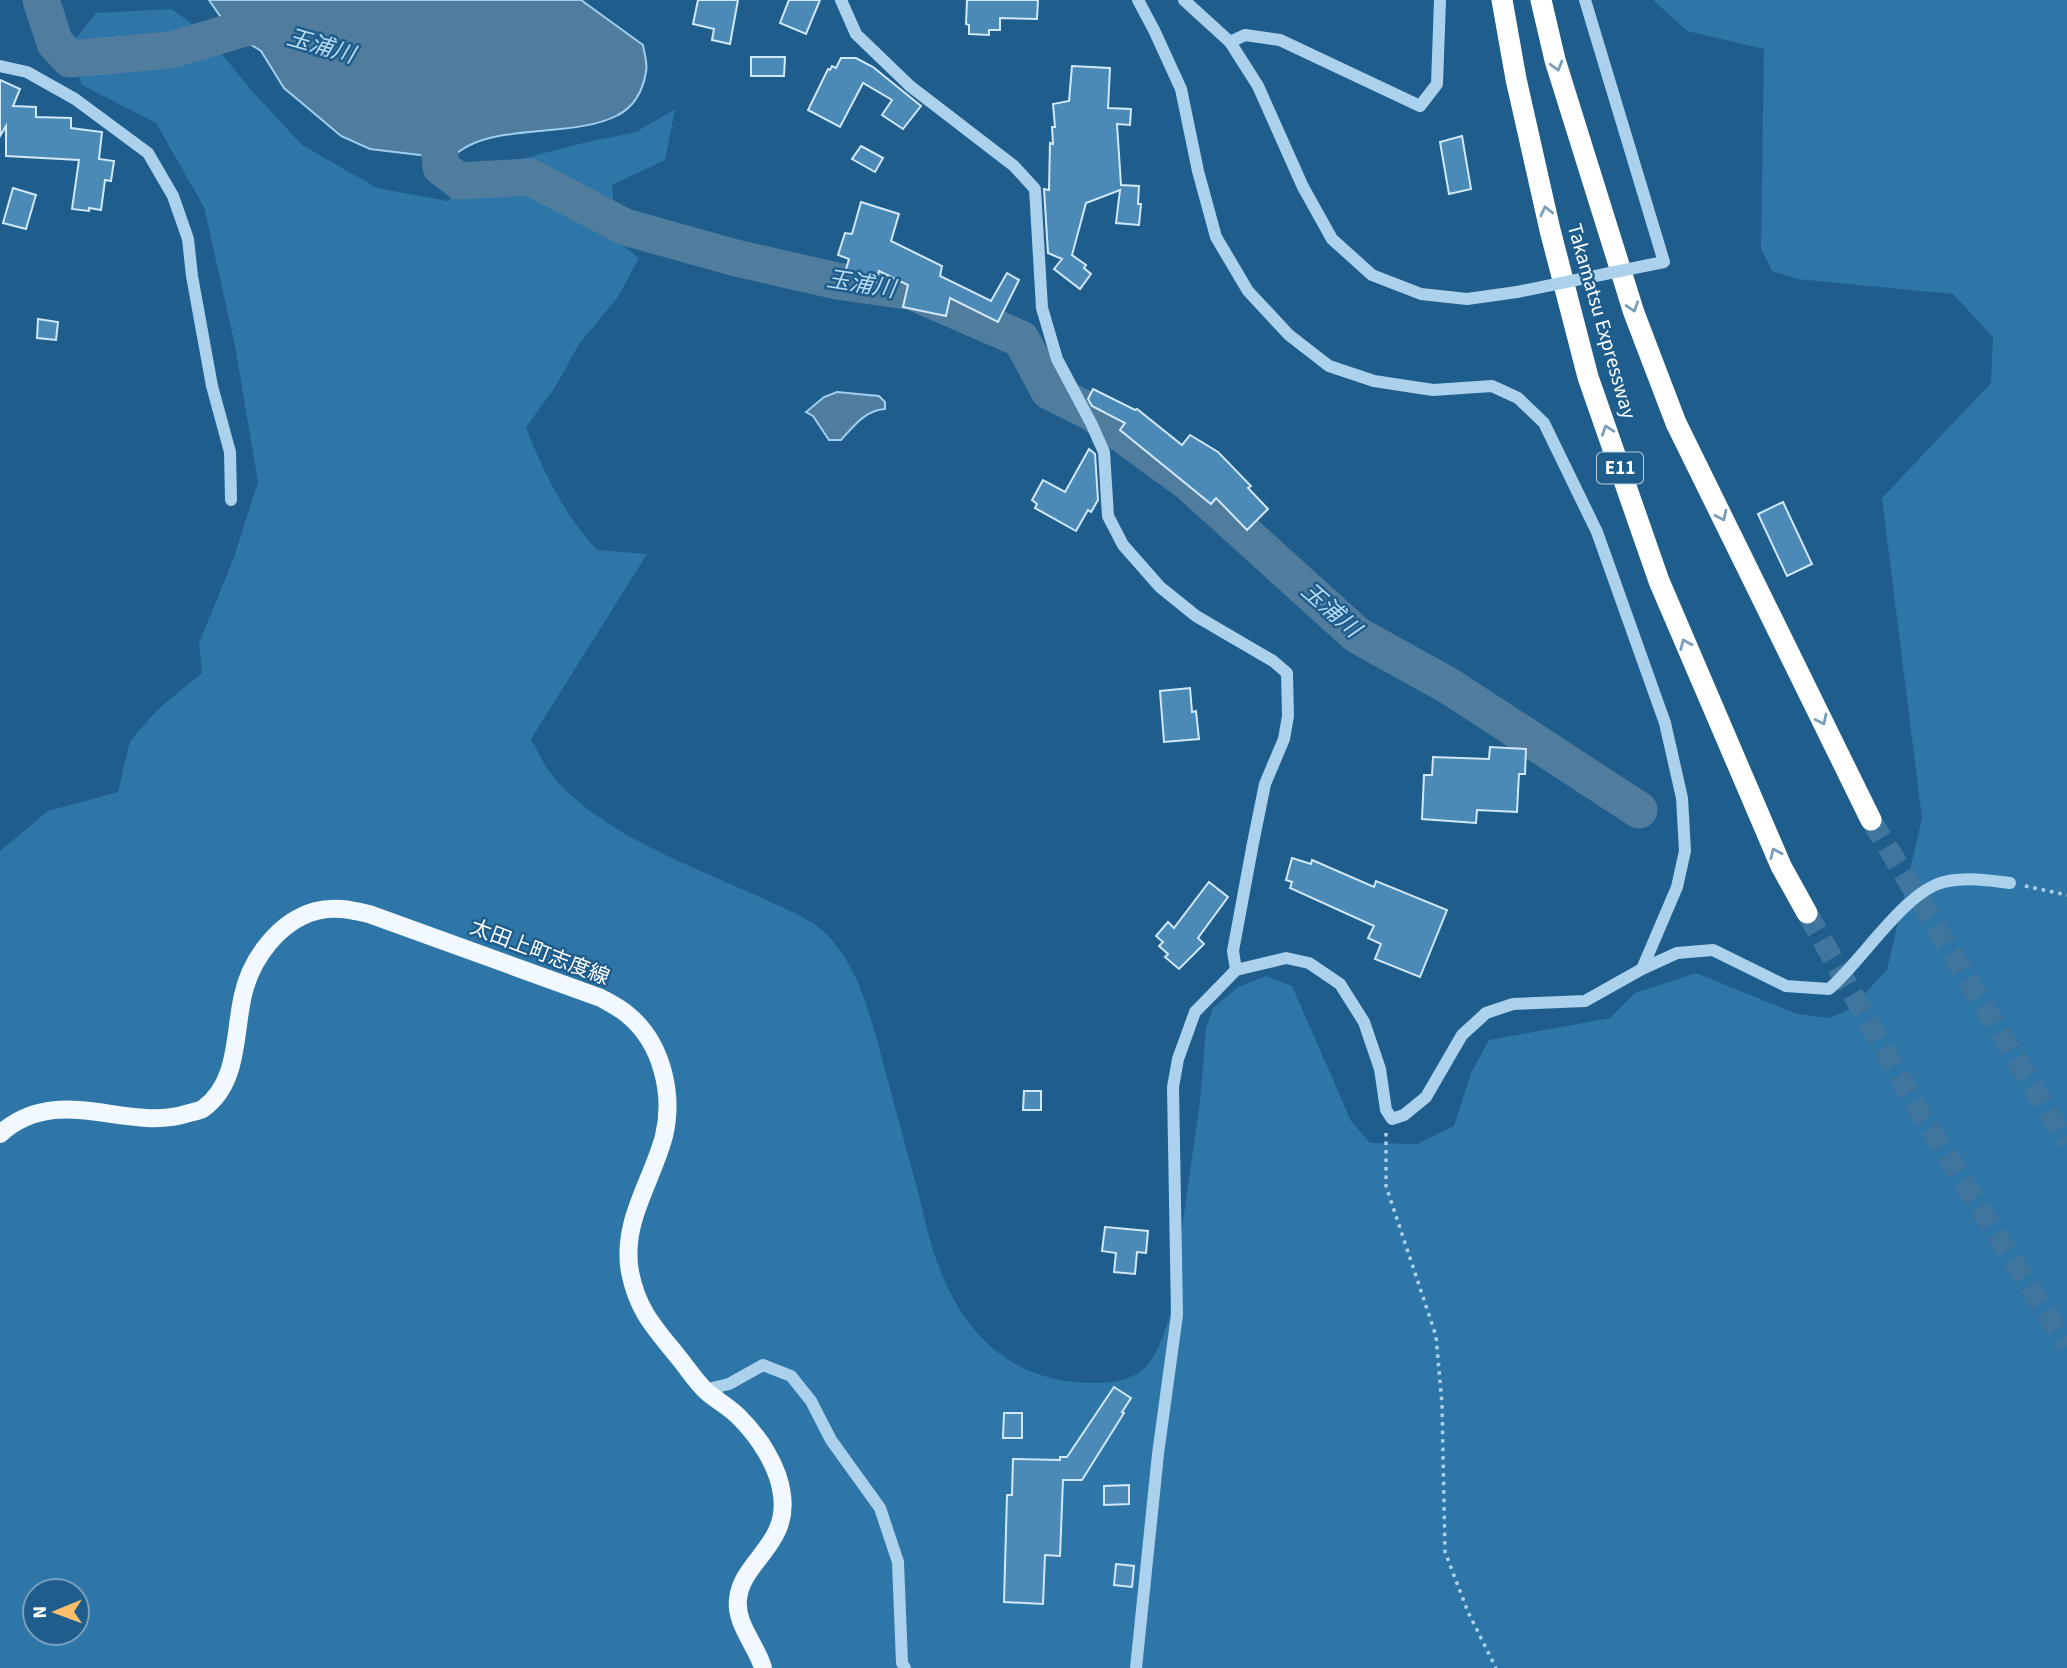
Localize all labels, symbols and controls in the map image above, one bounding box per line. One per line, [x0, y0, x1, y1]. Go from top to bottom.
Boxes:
water label: 玉浦川 [283, 21, 362, 72]
one-way arrow [1548, 60, 1563, 72]
one-way arrow [1540, 205, 1554, 217]
street label: Takamatsu Expressway [1560, 220, 1644, 422]
water label: 玉浦川 [824, 262, 901, 306]
one-way arrow [1624, 300, 1639, 312]
one-way arrow [1601, 425, 1615, 437]
road number: E11 [1597, 453, 1643, 484]
one-way arrow [1713, 509, 1727, 521]
water label: 玉浦川 [1294, 575, 1370, 647]
one-way arrow [1680, 638, 1694, 650]
one-way arrow [1814, 713, 1828, 725]
one-way arrow [1769, 847, 1783, 860]
street label: 太田上町志度線 [466, 912, 614, 992]
north arrow [21, 1577, 91, 1647]
text: N [27, 1606, 54, 1619]

